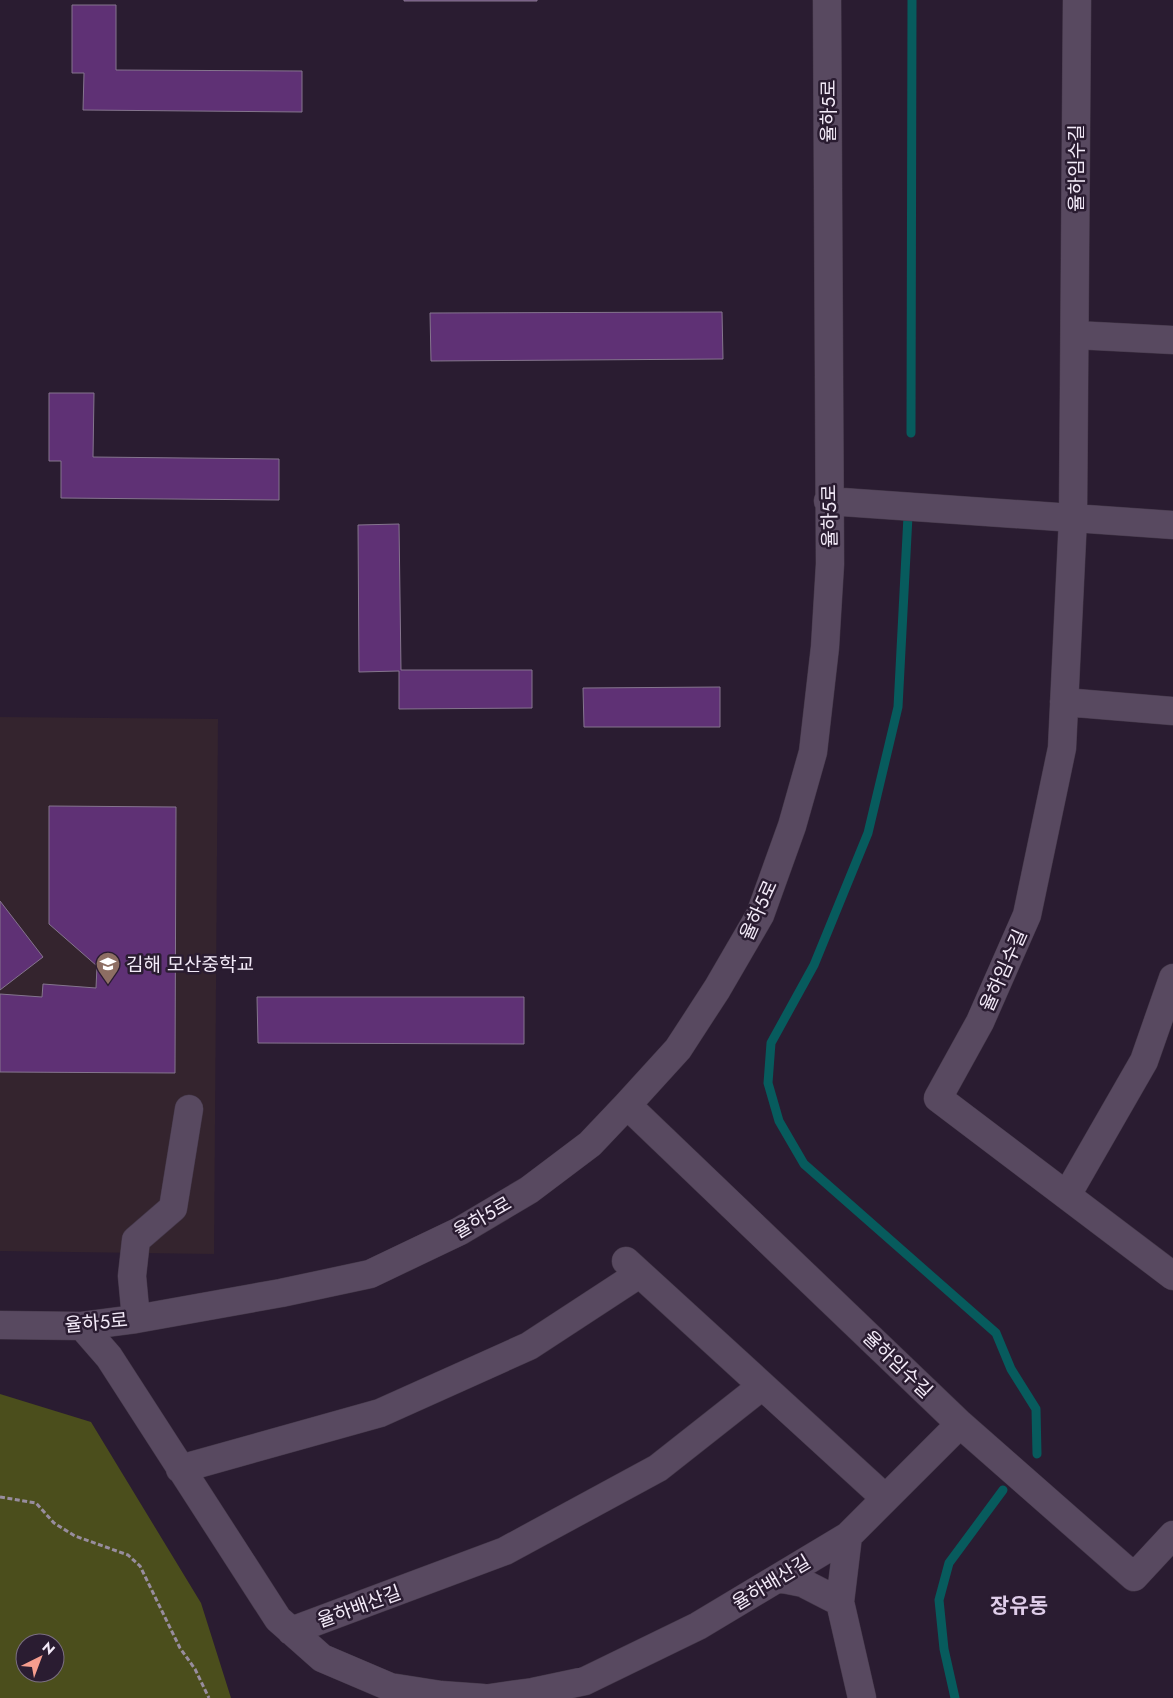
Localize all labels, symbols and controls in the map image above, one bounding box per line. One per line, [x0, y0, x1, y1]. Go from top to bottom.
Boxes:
street label: 율하5로 [815, 79, 842, 143]
street label: 율하임수길 [1063, 124, 1090, 212]
street label: 율하5로 [815, 484, 844, 548]
street label: 율하5로 [733, 876, 784, 945]
street label: 율하임수길 [973, 925, 1034, 1016]
school or university icon: 김해 모산중학교 [95, 951, 121, 985]
place label: 김해 모산중학교 [126, 951, 254, 978]
street label: 율하5로 [448, 1190, 516, 1245]
street label: 율하5로 [63, 1306, 129, 1339]
street label: 율하임수길 [857, 1324, 938, 1404]
street label: 율하배산길 [727, 1548, 816, 1617]
street label: 율하배산길 [313, 1579, 405, 1634]
district label: 장유동 [990, 1591, 1048, 1621]
north arrow [15, 1633, 65, 1683]
text: N [38, 1637, 60, 1659]

